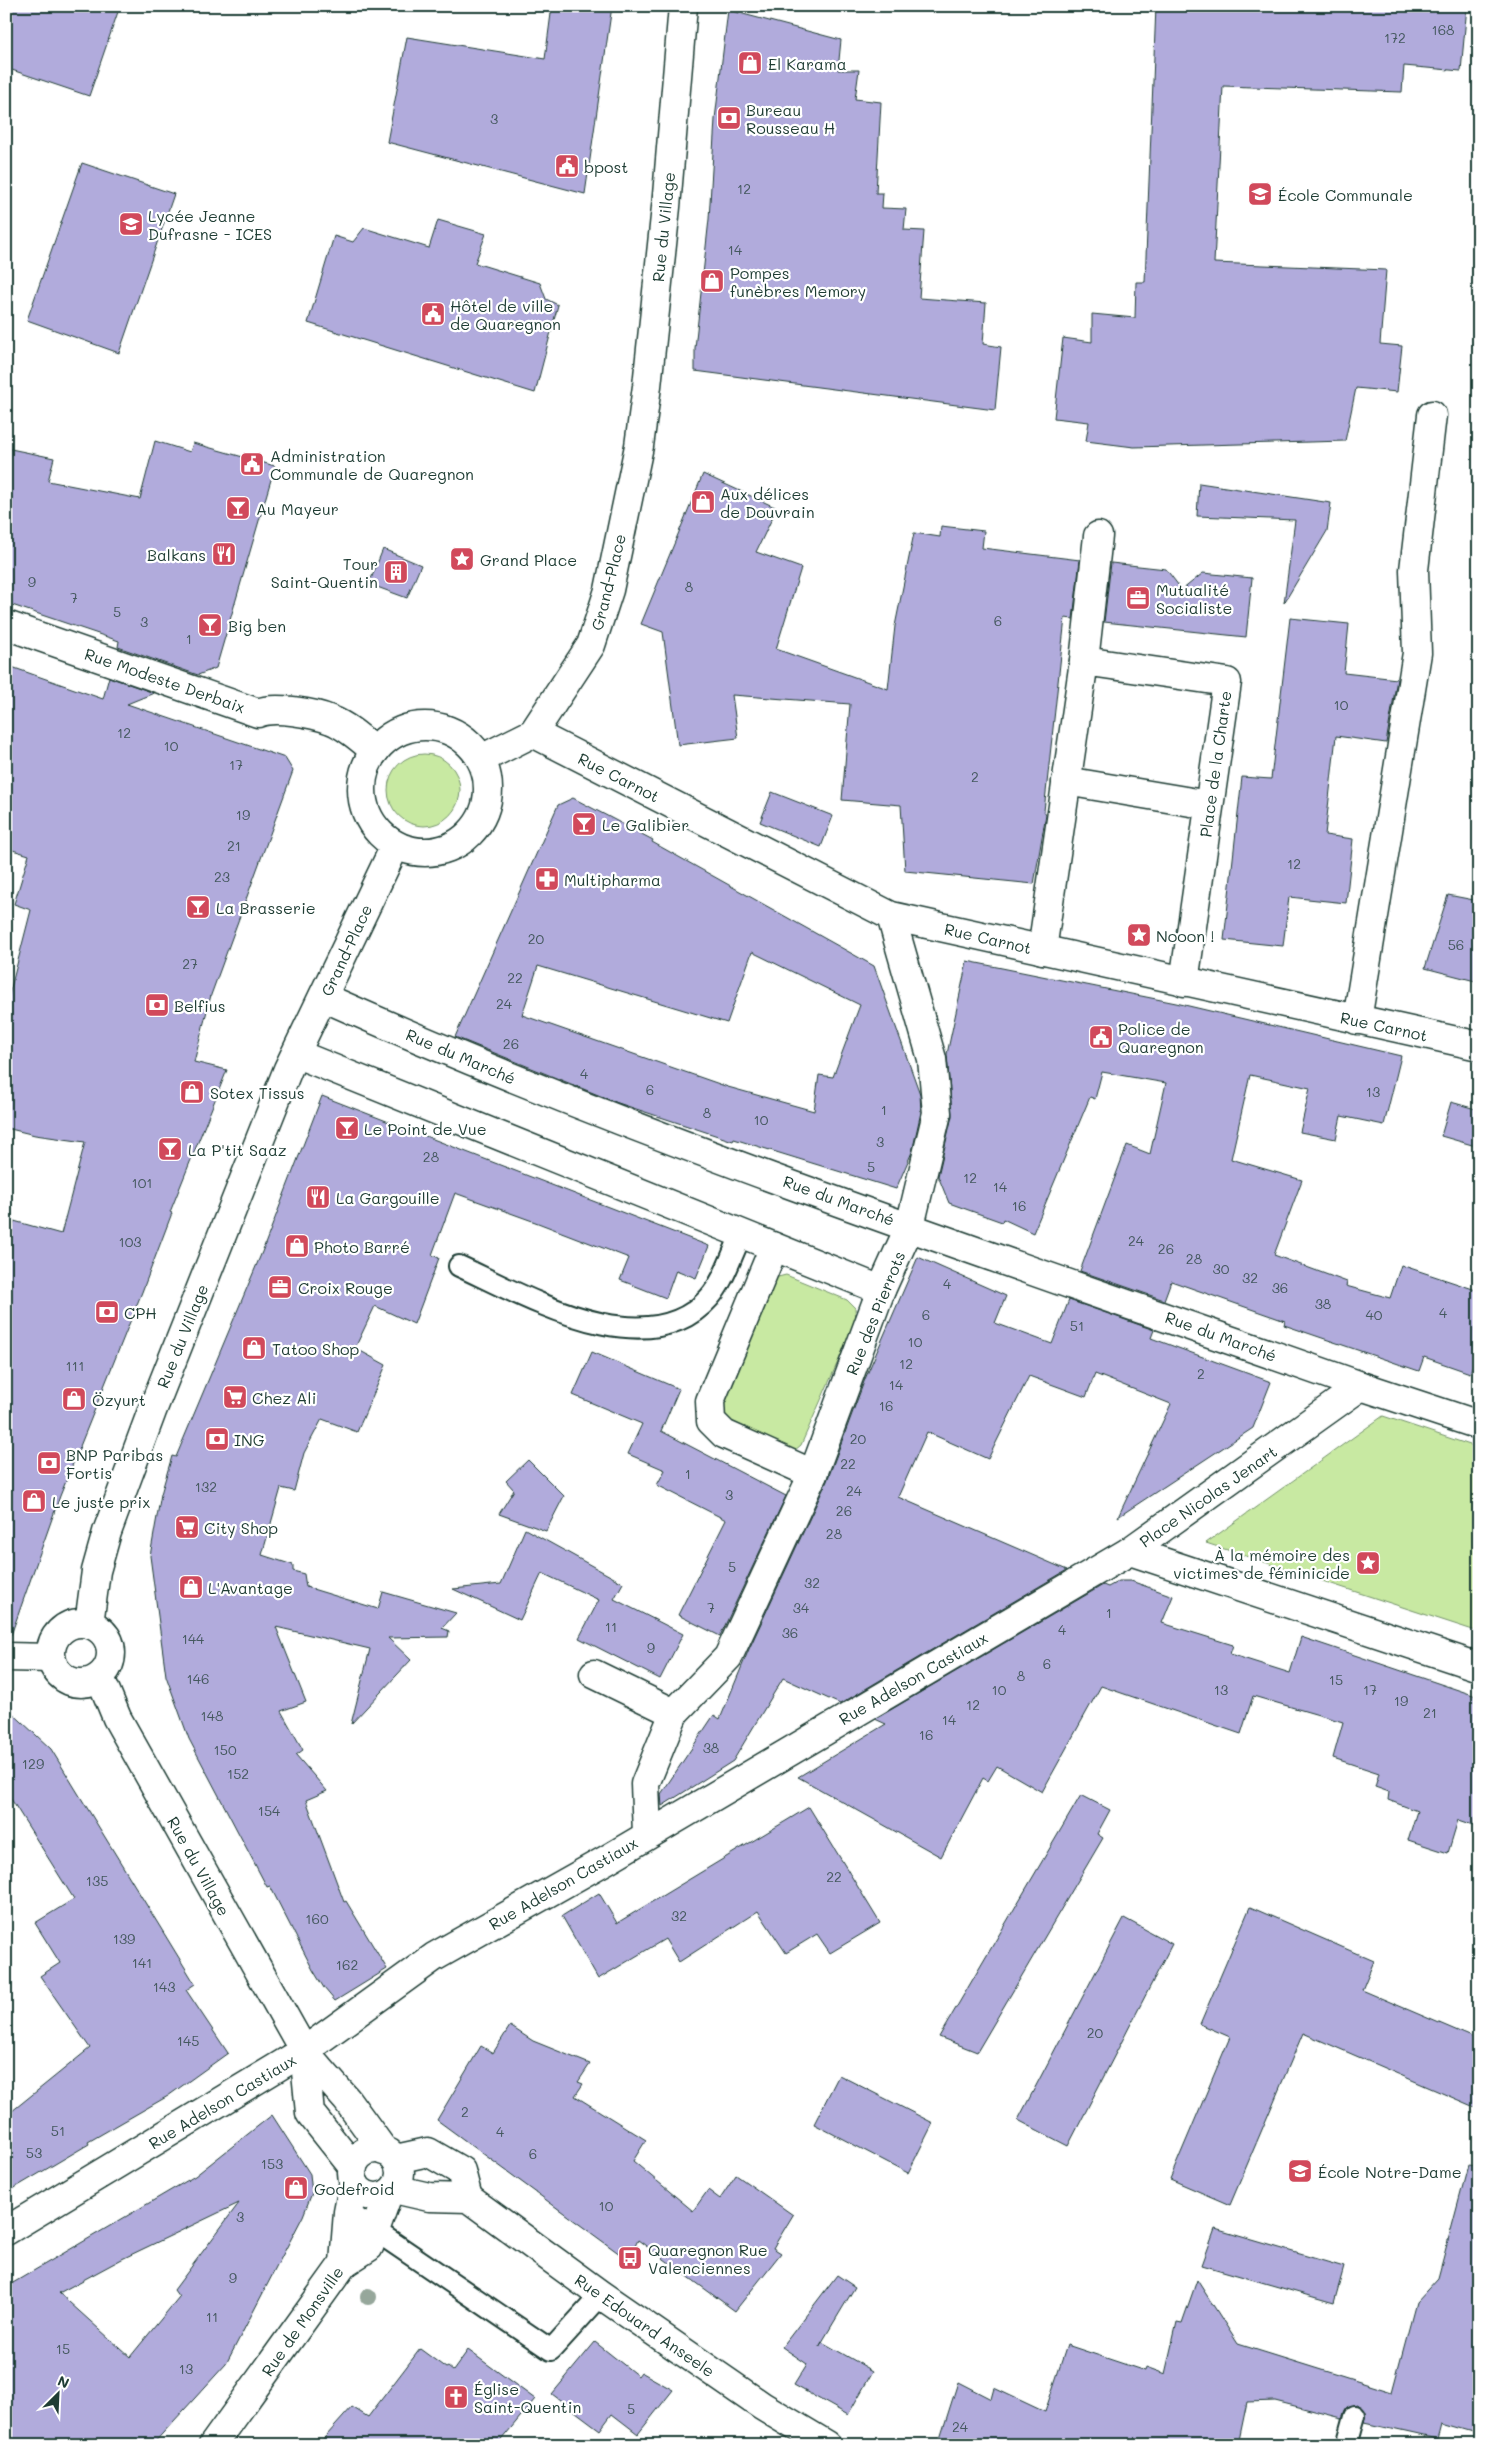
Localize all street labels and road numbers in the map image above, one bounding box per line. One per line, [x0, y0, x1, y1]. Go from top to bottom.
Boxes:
street label: Rue du Village [647, 171, 679, 283]
street label: Grand-Place [586, 532, 630, 632]
street label: Rue Modeste Derbaix [82, 643, 248, 717]
street label: Place de la Charte [1194, 689, 1236, 839]
street label: Rue Carnot [575, 747, 663, 807]
street label: Grand-Place [316, 901, 376, 999]
street label: Rue Carnot [942, 918, 1034, 958]
street label: Rue Carnot [1338, 1006, 1430, 1046]
street label: Rue du Marché [403, 1023, 519, 1089]
street label: Rue du Marché [780, 1170, 898, 1230]
street label: Rue des Pierrots [841, 1248, 909, 1378]
street label: Rue du Village [152, 1281, 212, 1391]
street label: Rue du Marché [1162, 1306, 1280, 1366]
street label: Place Nicolas Jenart [1135, 1441, 1281, 1551]
street label: Rue Adelson Castiaux [835, 1627, 991, 1729]
street label: Rue du Village [163, 1813, 235, 1919]
street label: Rue Adelson Castiaux [485, 1832, 641, 1934]
street label: Rue Adelson Castiaux [144, 2049, 300, 2153]
street label: Rue de Monsville [256, 2262, 348, 2380]
street label: Rue Edouard Anseele [571, 2269, 719, 2381]

